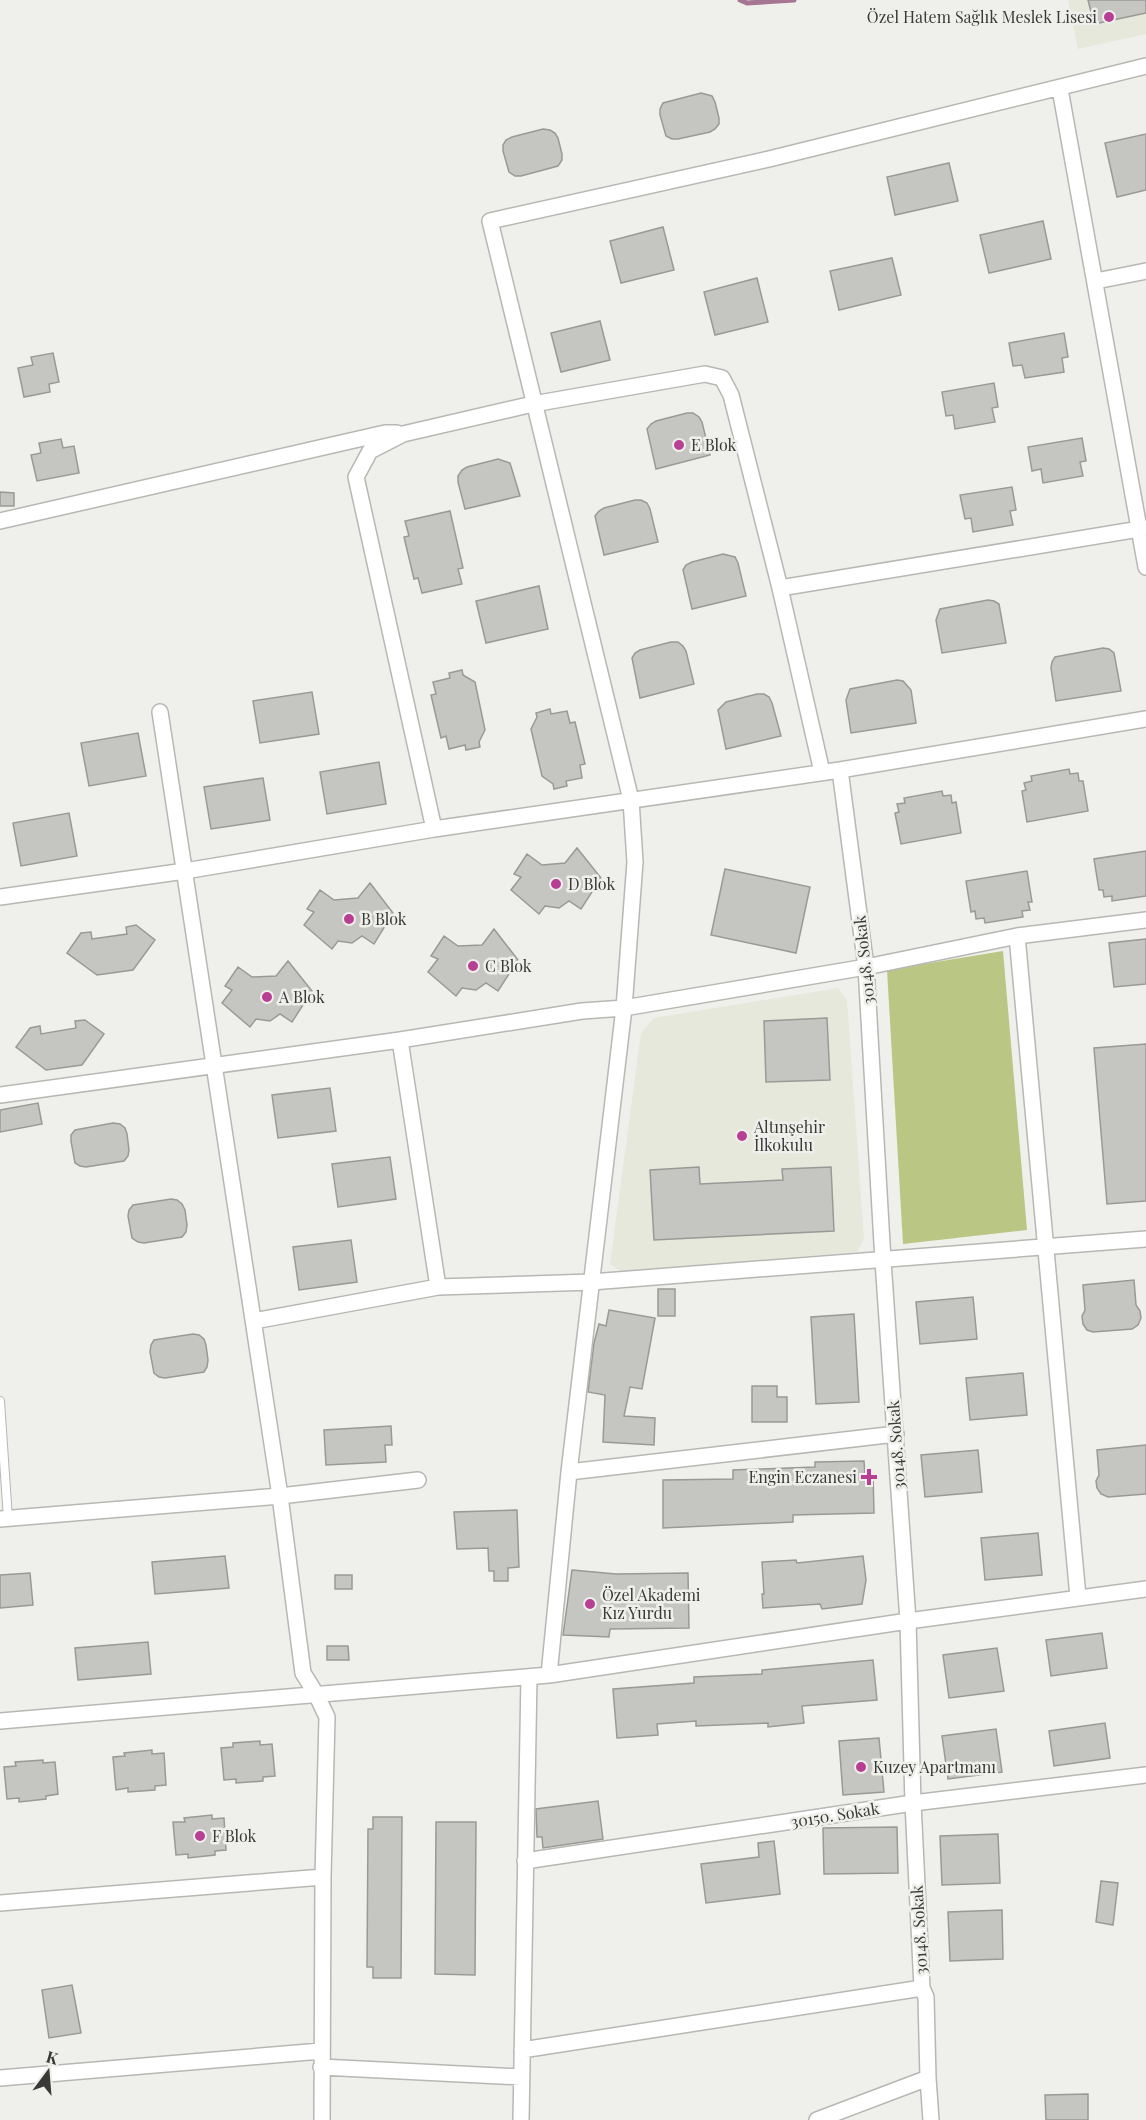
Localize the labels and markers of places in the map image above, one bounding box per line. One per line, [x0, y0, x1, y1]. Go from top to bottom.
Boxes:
place label: Özel Hatem Sağlık Meslek Lisesi [867, 6, 1097, 27]
marker: Özel Hatem Sağlık Meslek Lisesi [1102, 10, 1116, 24]
place label: E Blok [691, 434, 737, 455]
marker: E Blok [672, 438, 686, 452]
place label: D Blok [568, 873, 615, 894]
marker: D Blok [549, 877, 563, 891]
place label: B Blok [361, 908, 407, 929]
marker: B Blok [342, 912, 356, 926]
place label: C Blok [485, 955, 532, 976]
marker: C Blok [466, 959, 480, 973]
place label: A Blok [278, 986, 325, 1007]
marker: A Blok [260, 990, 274, 1004]
place label: Altınşehir İlkokulu [753, 1116, 825, 1155]
marker: Altınşehir İlkokulu [735, 1129, 749, 1143]
place label: Engin Eczanesi [749, 1466, 857, 1487]
marker: Engin Eczanesi [862, 1470, 876, 1484]
place label: Özel Akademi Kız Yurdu [602, 1584, 701, 1623]
marker: Özel Akademi Kız Yurdu [583, 1597, 597, 1611]
place label: Kuzey Apartmanı [873, 1756, 996, 1777]
marker: Kuzey Apartmanı [854, 1760, 868, 1774]
place label: F Blok [212, 1825, 257, 1846]
marker: F Blok [193, 1829, 207, 1843]

